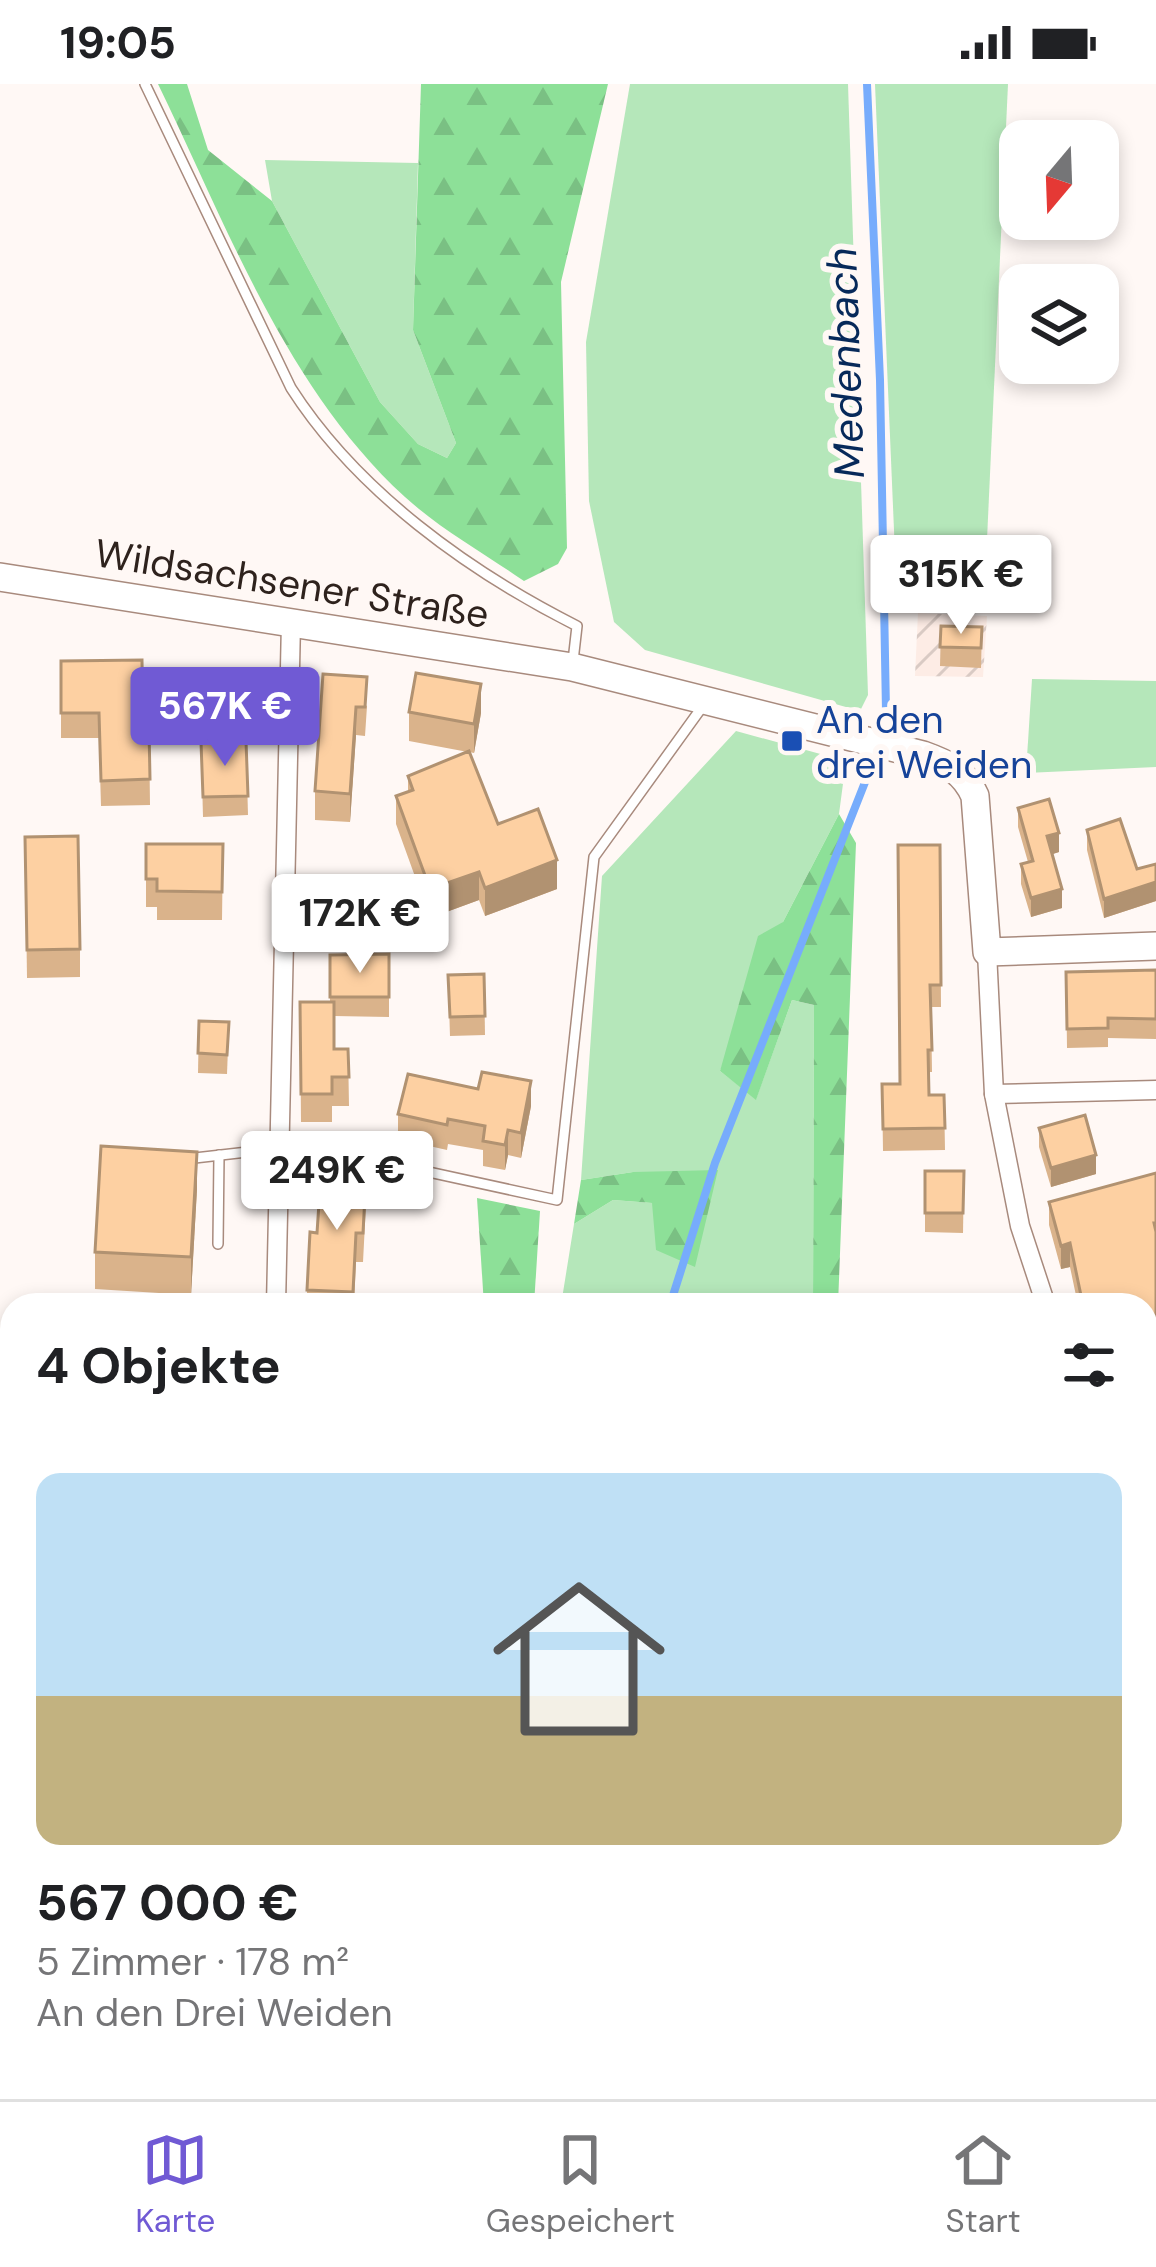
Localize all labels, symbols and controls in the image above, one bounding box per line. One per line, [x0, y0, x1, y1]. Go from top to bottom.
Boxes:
text: 19:05 [60, 13, 176, 72]
north arrow [999, 120, 1119, 240]
map controls [999, 120, 1119, 384]
water label: Medenbach [814, 247, 877, 479]
button: layers [999, 264, 1119, 384]
street label: Wildsachsener Straße [91, 527, 492, 640]
pin: 315K € [863, 535, 1059, 637]
text: 315K € [897, 548, 1025, 599]
pin: 567K € [127, 667, 323, 769]
text: 567K € [158, 680, 292, 731]
place label: An den drei Weiden [816, 694, 1032, 790]
marker: An den drei Weiden [779, 728, 805, 754]
pin: 172K € [262, 874, 458, 976]
text: 172K € [299, 887, 421, 938]
pin: 249K € [239, 1131, 435, 1233]
text: 249K € [268, 1144, 406, 1195]
text: 4 Objekte [36, 1332, 281, 1399]
icon: filters [1056, 1332, 1122, 1398]
icon: home [471, 1551, 687, 1767]
text: 567 000 € [36, 1869, 299, 1936]
text: 5 Zimmer · 178 m² [36, 1936, 349, 1987]
text: An den Drei Weiden [36, 1987, 393, 2038]
tab: Karte [135, 2127, 215, 2242]
tab: Gespeichert [486, 2127, 675, 2242]
tab: Start [946, 2127, 1021, 2242]

